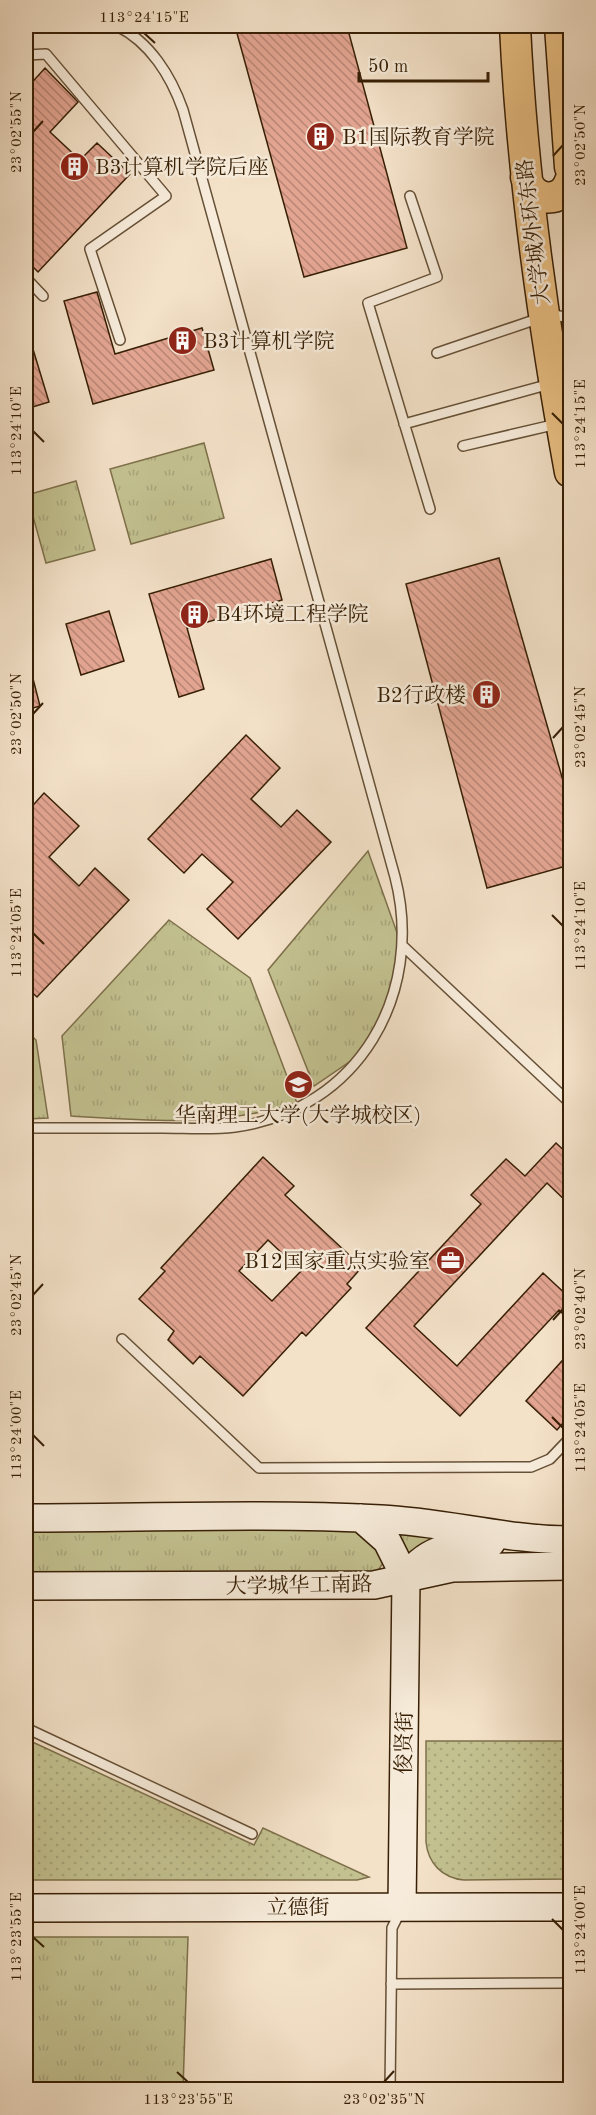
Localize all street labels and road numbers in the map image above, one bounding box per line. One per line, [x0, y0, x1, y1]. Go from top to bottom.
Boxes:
street label: 大学城外环东路 [513, 158, 554, 306]
street label: 大学城华工南路 [225, 1573, 373, 1598]
street label: 俊贤街 [392, 1711, 417, 1775]
street label: 立德街 [267, 1896, 330, 1919]

